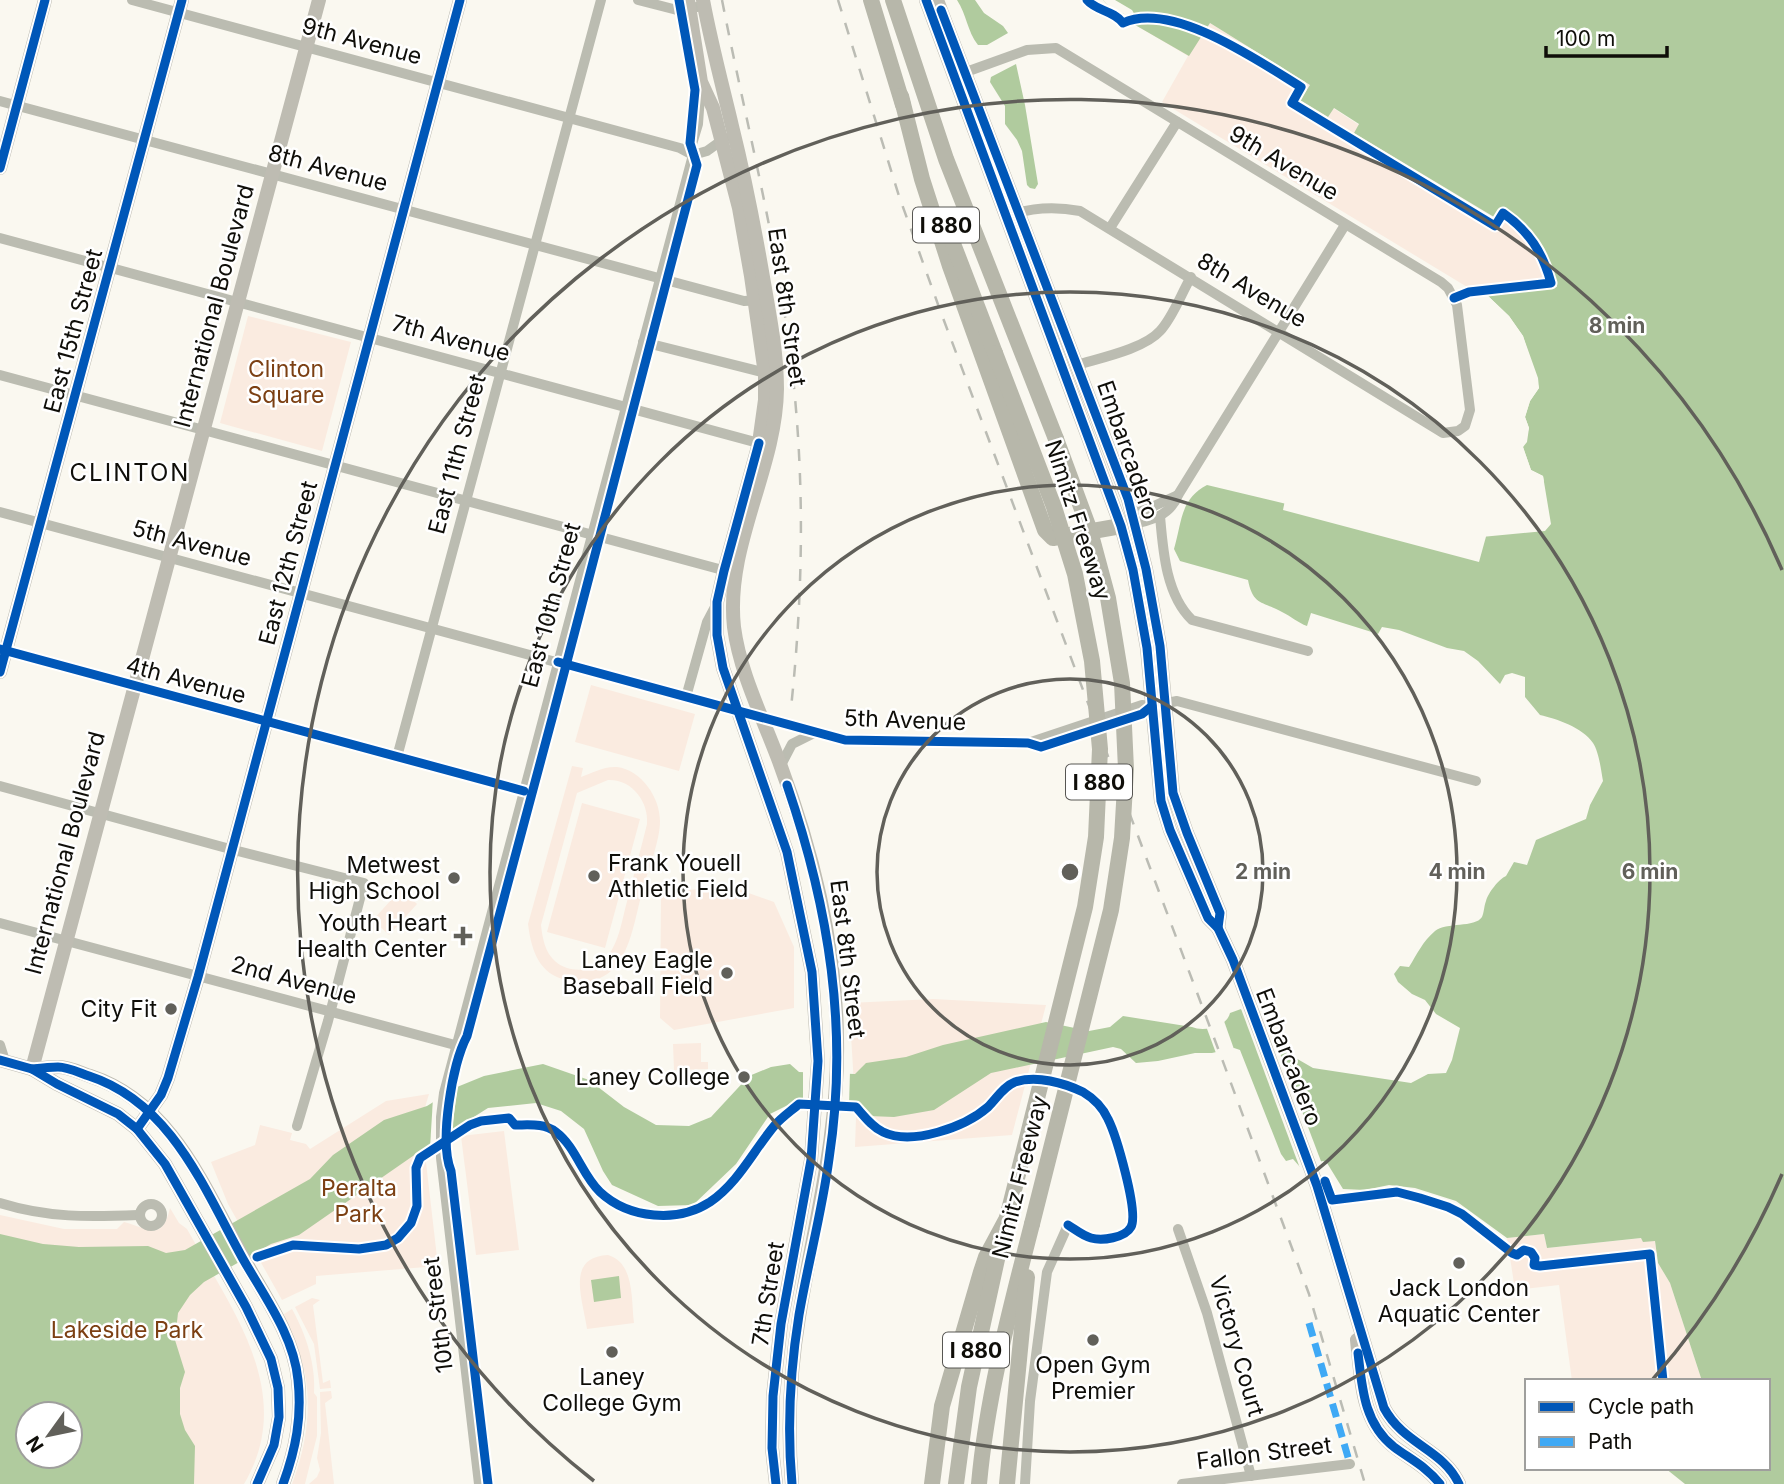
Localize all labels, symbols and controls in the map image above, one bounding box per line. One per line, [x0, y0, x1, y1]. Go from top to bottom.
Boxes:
street label: 9th Avenue [299, 12, 425, 70]
scale bar [1546, 14, 1667, 58]
text: 100 m [1556, 26, 1615, 51]
street label: 9th Avenue [1224, 119, 1344, 207]
street label: 8th Avenue [265, 139, 391, 197]
street label: International Boulevard [168, 181, 260, 431]
road number: I 880 [913, 208, 979, 243]
street label: East 8th Street [762, 226, 812, 388]
street label: East 15th Street [38, 245, 108, 416]
street label: 8th Avenue [1192, 246, 1312, 334]
street label: 7th Avenue [389, 309, 513, 367]
text: 8 min [1589, 313, 1645, 338]
park label: Clinton Square [247, 355, 325, 409]
street label: East 11th Street [422, 371, 492, 537]
street label: Embarcadero [1091, 377, 1165, 523]
street label: Nimitz Freeway [1039, 436, 1117, 604]
district label: CLINTON [70, 458, 190, 487]
street label: East 12th Street [253, 477, 323, 648]
street label: 5th Avenue [129, 514, 255, 572]
street label: East 10th Street [516, 519, 587, 691]
street label: 4th Avenue [123, 651, 249, 709]
street label: 5th Avenue [843, 704, 967, 736]
street label: International Boulevard [19, 728, 111, 978]
road number: I 880 [1066, 764, 1132, 800]
place label: Frank Youell Athletic Field [608, 849, 748, 903]
place label: Metwest High School [309, 851, 440, 905]
text: 2 min [1235, 859, 1291, 884]
text: 4 min [1428, 859, 1486, 884]
text: 6 min [1622, 859, 1678, 884]
centre of rings [1058, 860, 1082, 884]
marker: Frank Youell Athletic Field [586, 868, 602, 884]
marker: Metwest High School [446, 870, 462, 886]
street label: East 8th Street [824, 878, 872, 1040]
place label: Youth Heart Health Center [297, 909, 447, 963]
marker: Youth Heart Health Center [453, 926, 473, 946]
place label: Laney Eagle Baseball Field [562, 946, 713, 1000]
street label: 2nd Avenue [228, 950, 360, 1010]
marker: Laney Eagle Baseball Field [719, 965, 735, 981]
street label: Embarcadero [1250, 984, 1328, 1130]
place label: City Fit [81, 995, 157, 1023]
marker: City Fit [163, 1001, 179, 1017]
place label: Laney College [575, 1063, 730, 1091]
marker: Laney College [736, 1069, 752, 1085]
street label: Nimitz Freeway [986, 1092, 1054, 1262]
park label: Peralta Park [321, 1174, 397, 1228]
street label: 7th Street [746, 1239, 790, 1348]
street label: 10th Street [417, 1255, 459, 1375]
marker: Jack London Aquatic Center [1451, 1255, 1467, 1271]
street label: Victory Court [1204, 1273, 1271, 1420]
place label: Jack London Aquatic Center [1378, 1274, 1541, 1328]
park label: Lakeside Park [51, 1316, 204, 1344]
road number: I 880 [943, 1332, 1009, 1368]
marker: Open Gym Premier [1085, 1332, 1101, 1348]
marker: Laney College Gym [604, 1344, 620, 1360]
place label: Open Gym Premier [1035, 1351, 1151, 1405]
place label: Laney College Gym [542, 1363, 682, 1417]
legend [1525, 1379, 1770, 1470]
text: Cycle path [1588, 1394, 1694, 1419]
north arrow [14, 1400, 84, 1470]
text: Path [1588, 1429, 1633, 1454]
street label: Fallon Street [1195, 1431, 1334, 1475]
text: N [22, 1432, 49, 1456]

